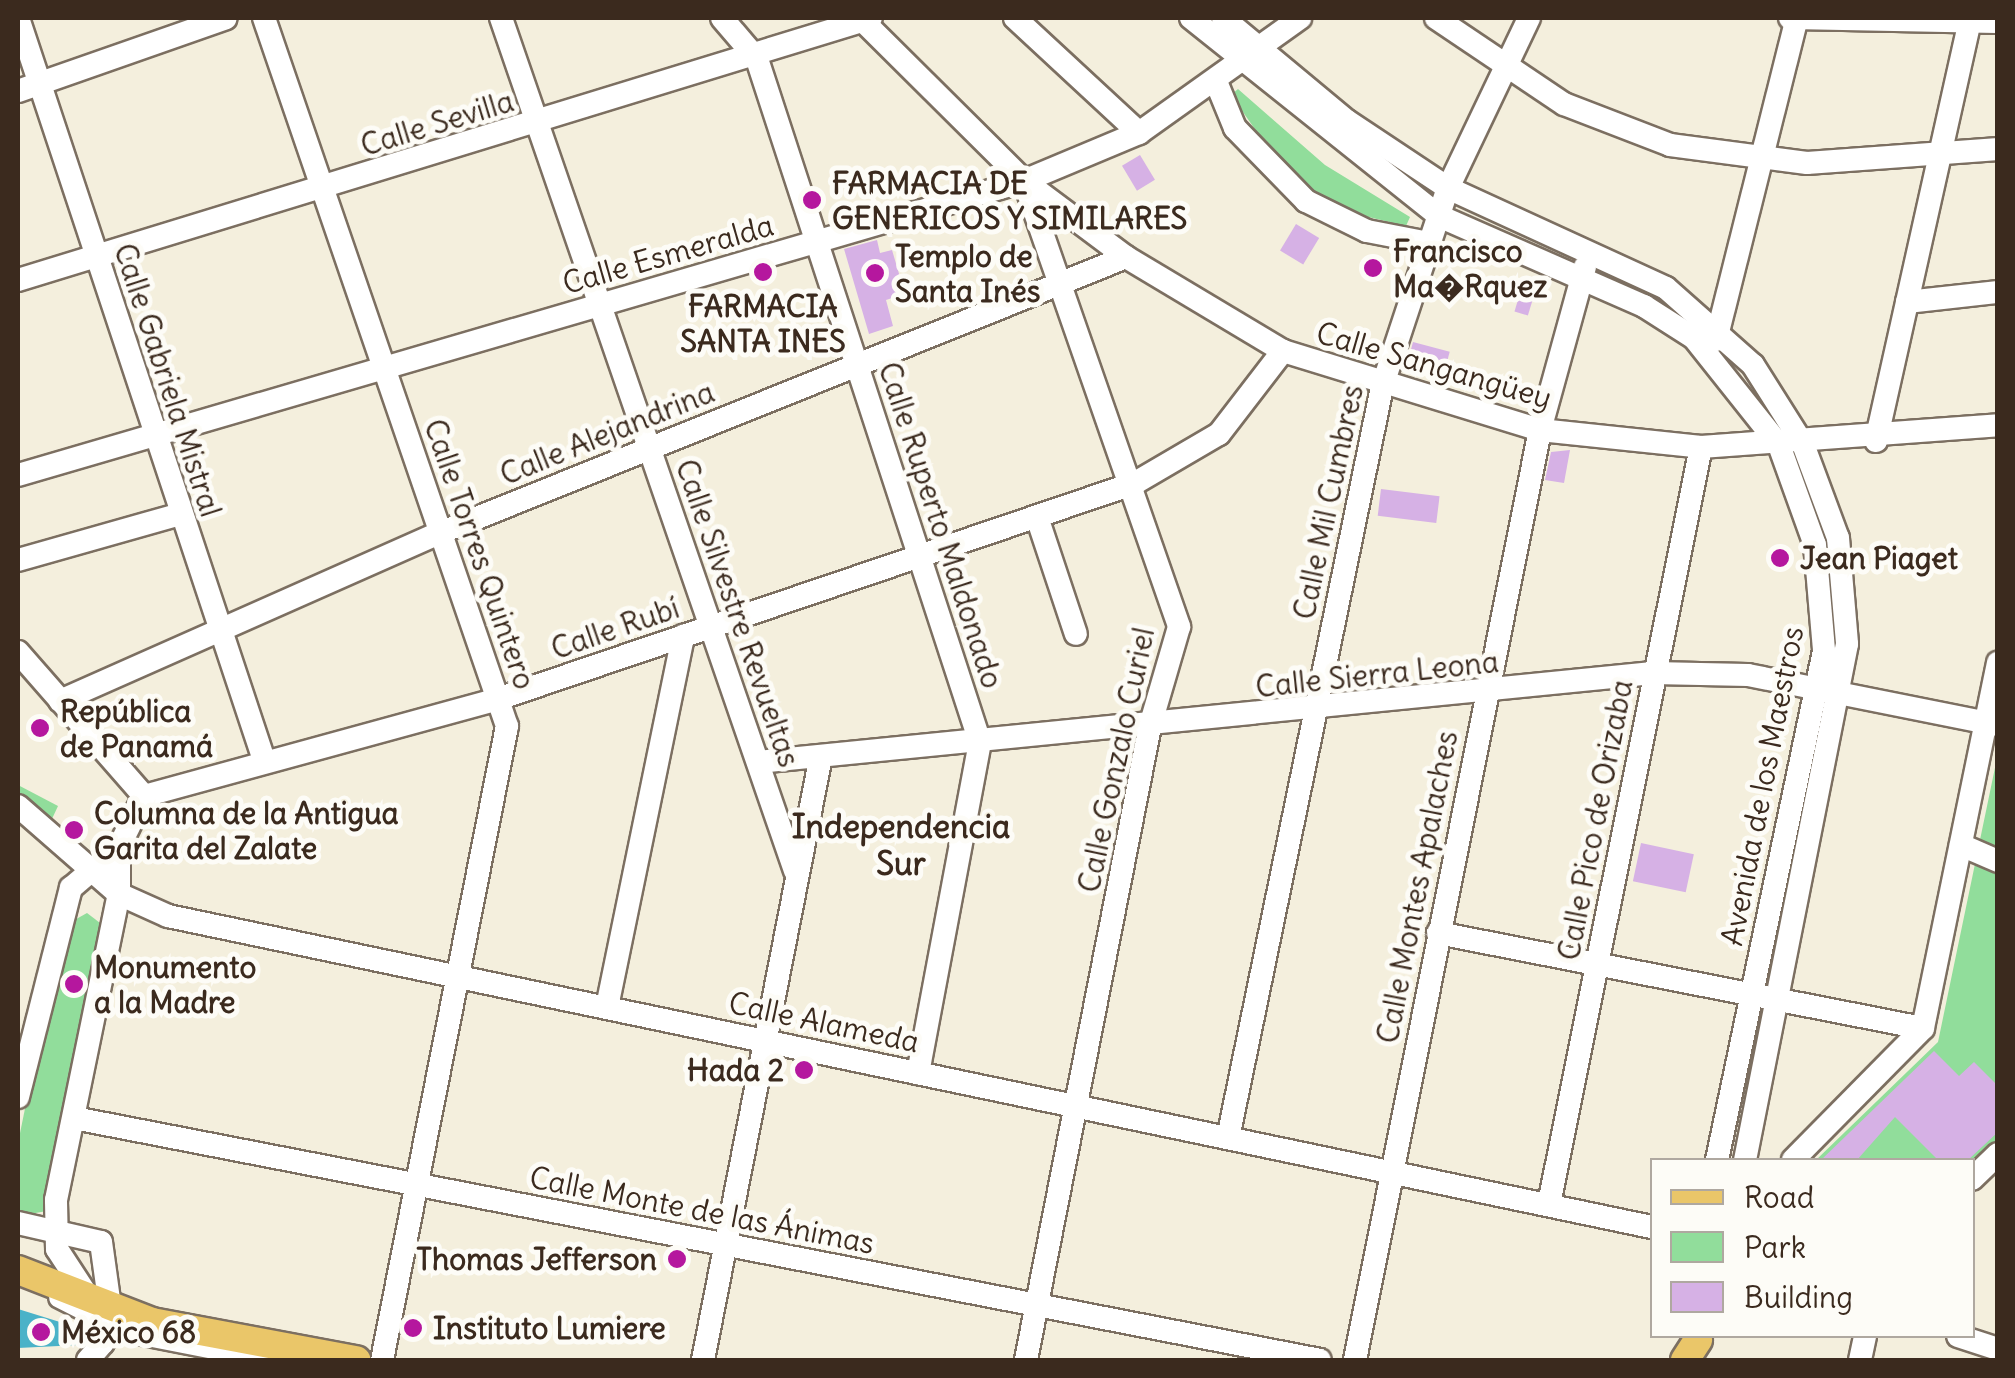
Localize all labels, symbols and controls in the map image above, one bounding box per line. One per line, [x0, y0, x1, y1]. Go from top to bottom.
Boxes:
street label: Calle Sevilla [356, 83, 518, 163]
place label: FARMACIA DE GENERICOS Y SIMILARES [832, 165, 1187, 236]
marker: FARMACIA DE GENERICOS Y SIMILARES [801, 189, 823, 211]
street label: Calle Esmeralda [558, 207, 778, 301]
place label: Francisco Ma�Rquez [1393, 233, 1548, 304]
place label: Templo de Santa Inés [895, 238, 1040, 308]
street label: Calle Gabriela Mistral [107, 239, 229, 521]
marker: Francisco Ma�Rquez [1362, 257, 1384, 279]
marker: FARMACIA SANTA INES [752, 261, 774, 283]
marker: Templo de Santa Inés [864, 262, 886, 284]
place label: FARMACIA SANTA INES [680, 288, 846, 358]
street label: Calle Sangangüey [1312, 314, 1556, 416]
street label: Calle Ruperto Maldonado [871, 357, 1011, 693]
street label: Calle Alejandrina [495, 374, 719, 492]
street label: Calle Mil Cumbres [1286, 381, 1370, 623]
street label: Calle Torres Quintero [417, 414, 543, 694]
street label: Calle Silvestre Revueltas [668, 454, 808, 772]
place label: Jean Piaget [1800, 540, 1958, 576]
marker: Jean Piaget [1769, 547, 1791, 569]
street label: Calle Rubí [546, 589, 684, 667]
street label: Avenida de los Maestros [1713, 623, 1811, 949]
street label: Calle Gonzalo Curiel [1070, 624, 1162, 896]
street label: Calle Sierra Leona [1254, 643, 1500, 705]
street label: Calle Pico de Orizaba [1550, 677, 1640, 963]
place label: República de Panamá [60, 693, 213, 764]
marker: República de Panamá [29, 717, 51, 739]
street label: Calle Montes Apalaches [1369, 728, 1465, 1046]
place label: Columna de la Antigua Garita del Zalate [94, 795, 399, 866]
district label: Independencia Sur [792, 809, 1010, 884]
marker: Columna de la Antigua Garita del Zalate [63, 819, 85, 841]
place label: Monumento a la Madre [94, 949, 256, 1020]
marker: Monumento a la Madre [63, 973, 85, 995]
street label: Calle Alameda [726, 984, 922, 1060]
place label: Hada 2 [687, 1052, 784, 1088]
marker: Hada 2 [793, 1059, 815, 1081]
legend [1650, 1158, 1975, 1338]
street label: Calle Monte de las Ánimas [527, 1159, 877, 1261]
text: Road [1744, 1178, 1814, 1216]
text: Park [1744, 1228, 1806, 1266]
place label: Thomas Jefferson [416, 1241, 657, 1277]
marker: Thomas Jefferson [666, 1248, 688, 1270]
text: Building [1744, 1278, 1853, 1316]
place label: Instituto Lumiere [433, 1310, 666, 1346]
place label: México 68 [61, 1314, 196, 1350]
marker: Instituto Lumiere [402, 1317, 424, 1339]
marker: México 68 [30, 1321, 52, 1343]

